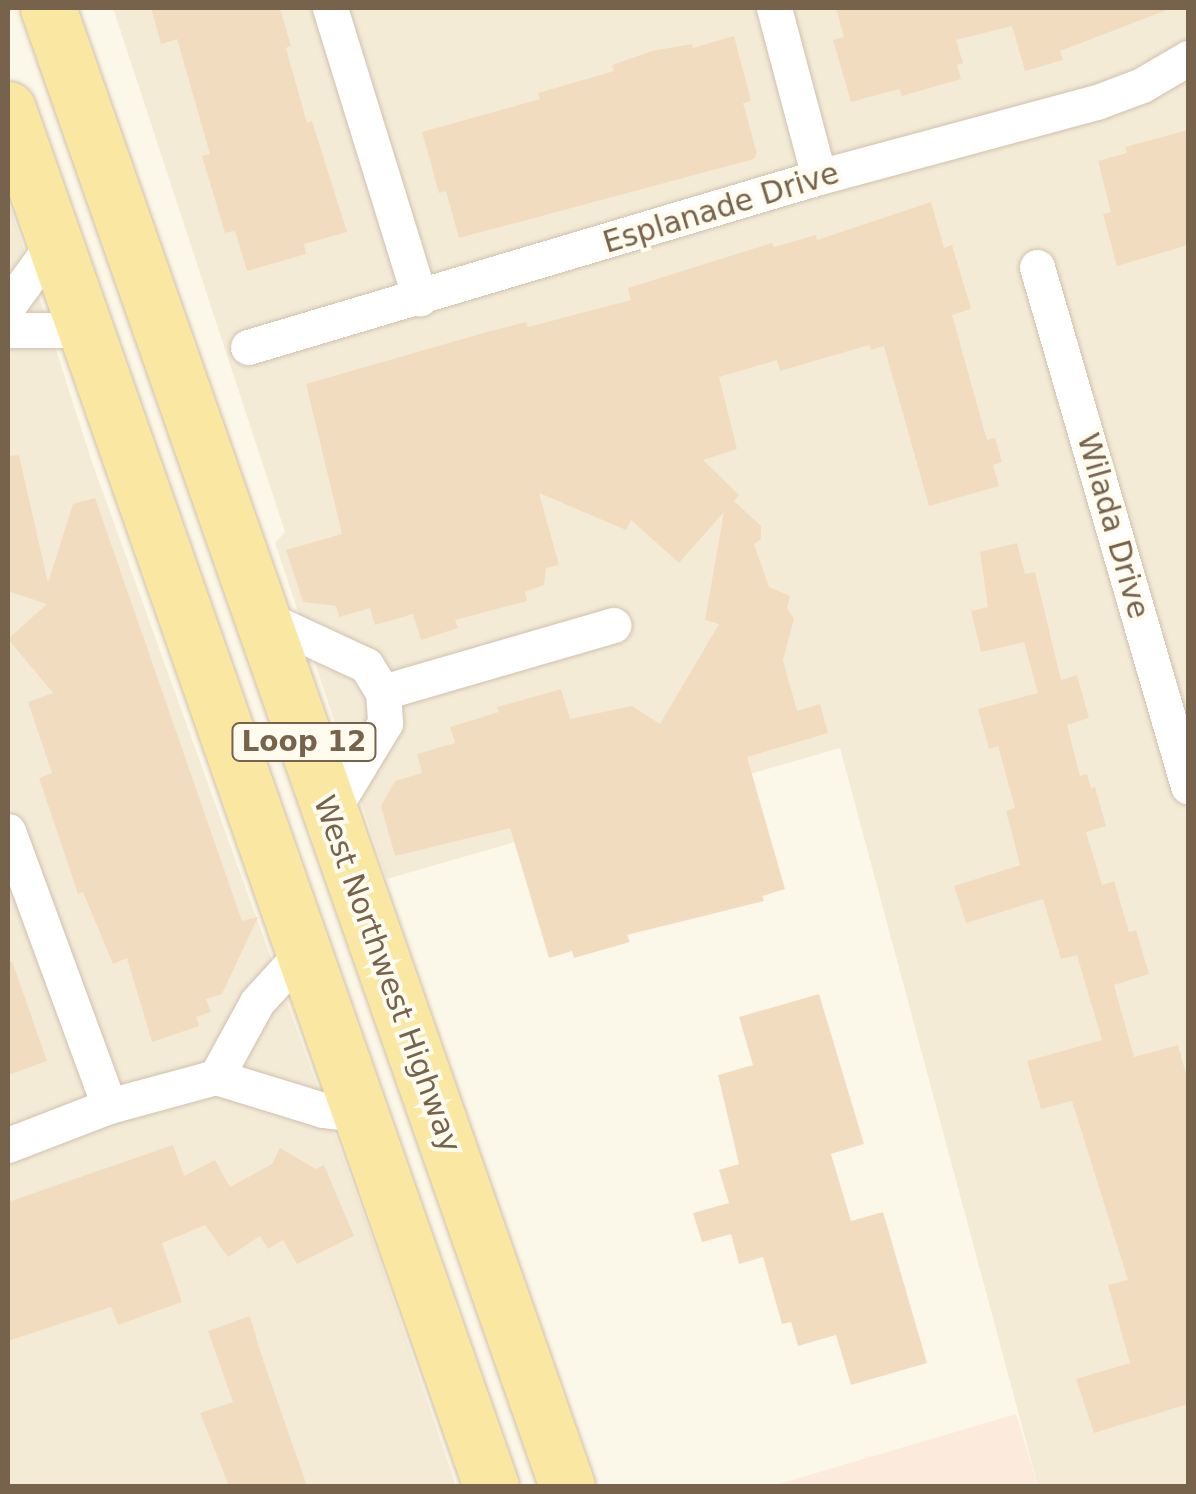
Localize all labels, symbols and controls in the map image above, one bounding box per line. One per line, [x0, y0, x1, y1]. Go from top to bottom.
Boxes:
street label: Esplanade Drive [599, 155, 843, 261]
street label: Wilada Drive [1069, 429, 1157, 623]
road number: Loop 12 [229, 719, 379, 765]
street label: West Northwest Highway [306, 791, 468, 1157]

